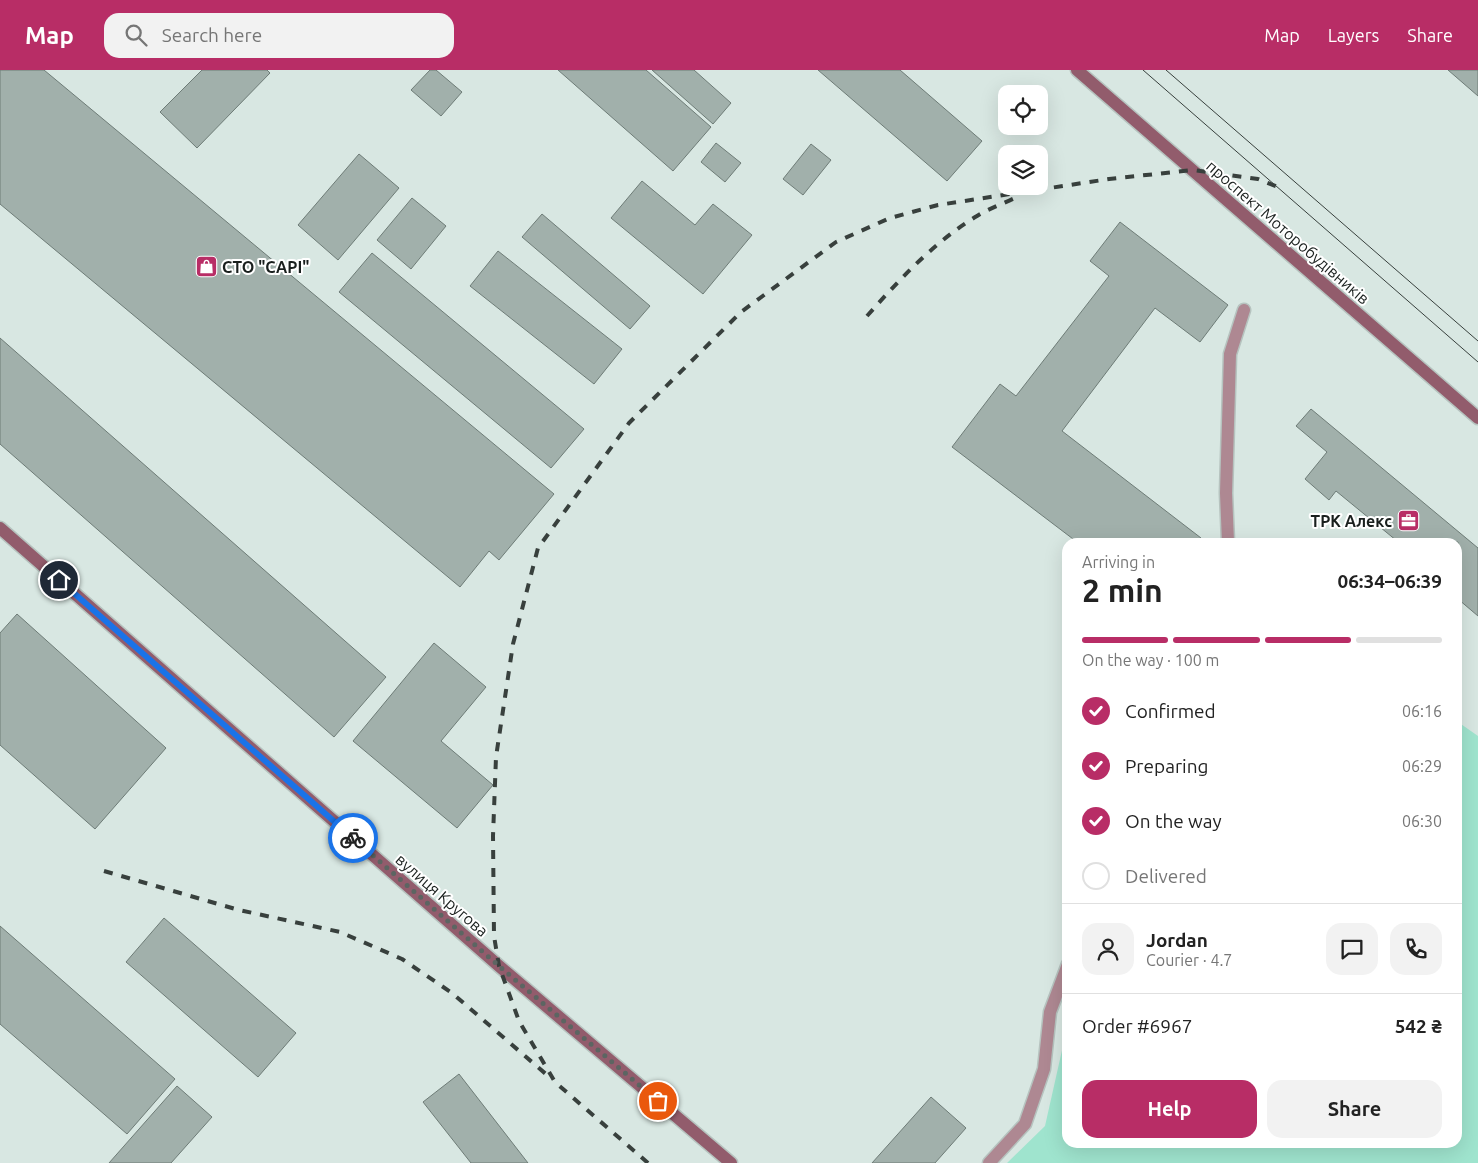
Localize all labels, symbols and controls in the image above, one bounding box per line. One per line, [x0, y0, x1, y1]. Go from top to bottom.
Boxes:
search box [104, 13, 454, 58]
icon: search [122, 21, 150, 49]
text: Map [25, 22, 74, 49]
text: Search here [162, 24, 262, 46]
text: Map [1264, 25, 1300, 45]
text: Layers [1328, 25, 1379, 45]
text: Share [1407, 25, 1453, 45]
map controls [998, 85, 1048, 195]
button: locate [998, 85, 1048, 135]
button: layers [998, 145, 1048, 195]
street label: проспект Моторобудівників [1203, 156, 1373, 308]
shop icon: СТО "CAPI" [194, 255, 218, 279]
place label: СТО "CAPI" [222, 258, 309, 276]
office icon: ТРК Алекс [1396, 509, 1420, 533]
place label: ТРК Алекс [1311, 512, 1392, 530]
text: Arriving in [1082, 553, 1155, 571]
pin [38, 559, 80, 601]
icon: home [45, 566, 73, 594]
text: 06:34–06:39 [1337, 570, 1442, 592]
text: 2 min [1082, 572, 1163, 608]
text: On the way · 100 m [1082, 651, 1219, 669]
icon: check [1082, 697, 1110, 725]
text: Confirmed [1125, 700, 1216, 722]
text: 06:16 [1402, 702, 1442, 720]
icon: check [1082, 752, 1110, 780]
text: Preparing [1125, 755, 1209, 777]
text: 06:29 [1402, 757, 1442, 775]
icon: check [1082, 807, 1110, 835]
text: On the way [1125, 810, 1222, 832]
text: 06:30 [1402, 812, 1442, 830]
courier [328, 813, 378, 863]
icon: bike [339, 824, 367, 852]
street label: вулиця Кругова [392, 850, 492, 940]
text: Delivered [1125, 865, 1207, 887]
button: person [1082, 923, 1134, 975]
button: chat [1326, 923, 1378, 975]
button: phone [1390, 923, 1442, 975]
text: Jordan [1146, 929, 1208, 951]
text: Courier · 4.7 [1146, 951, 1232, 969]
text: Order #6967 [1082, 1015, 1192, 1037]
text: 542 ₴ [1395, 1015, 1442, 1037]
pin [637, 1080, 679, 1122]
button: Help [1082, 1080, 1257, 1138]
button: Share [1267, 1080, 1442, 1138]
icon: bag [644, 1087, 672, 1115]

